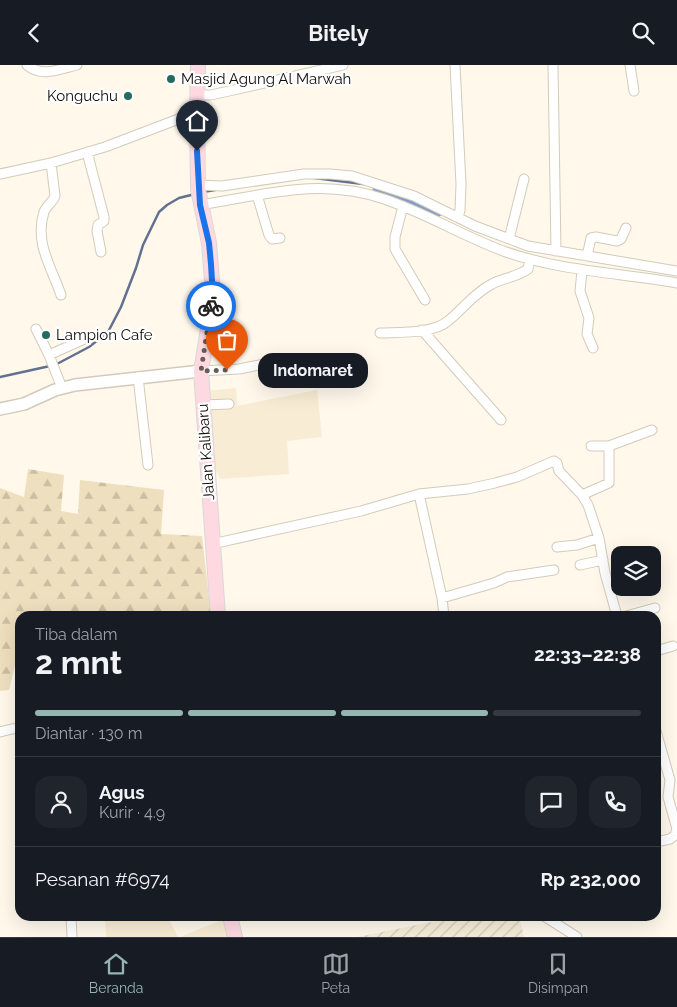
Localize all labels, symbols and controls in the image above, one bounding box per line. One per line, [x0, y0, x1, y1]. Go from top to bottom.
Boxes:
icon: back [20, 19, 48, 47]
icon: search [629, 19, 657, 47]
text: Bitely [308, 20, 369, 46]
place label: Masjid Agung Al Marwah [181, 70, 351, 88]
marker: Masjid Agung Al Marwah [165, 73, 177, 85]
place label: Konguchu [47, 87, 118, 105]
marker: Konguchu [122, 90, 134, 102]
pin [176, 100, 218, 151]
icon: home [183, 107, 211, 135]
courier [186, 281, 236, 331]
icon: bike [197, 292, 225, 320]
pin [206, 319, 248, 370]
place label: Lampion Cafe [56, 326, 153, 344]
icon: bag [213, 326, 241, 354]
marker: Lampion Cafe [40, 329, 52, 341]
callout: Indomaret [257, 353, 367, 387]
text: Indomaret [273, 361, 353, 380]
street label: Jalan Kalibaru [194, 403, 218, 501]
map controls [611, 546, 661, 596]
button: layers [611, 546, 661, 596]
text: Tiba dalam [35, 625, 117, 644]
text: 22:33–22:38 [534, 643, 641, 665]
text: 2 mnt [35, 644, 122, 681]
text: Diantar · 130 m [35, 724, 142, 743]
button: person [35, 776, 87, 828]
button: chat [525, 776, 577, 828]
button: phone [589, 776, 641, 828]
text: Agus [99, 781, 145, 803]
text: Kurir · 4.9 [99, 803, 165, 822]
text: Pesanan #6974 [35, 868, 170, 890]
text: Rp 232,000 [540, 868, 641, 890]
tab: Beranda [89, 950, 143, 996]
tab: Peta [321, 950, 350, 996]
tab: Disimpan [528, 950, 588, 996]

